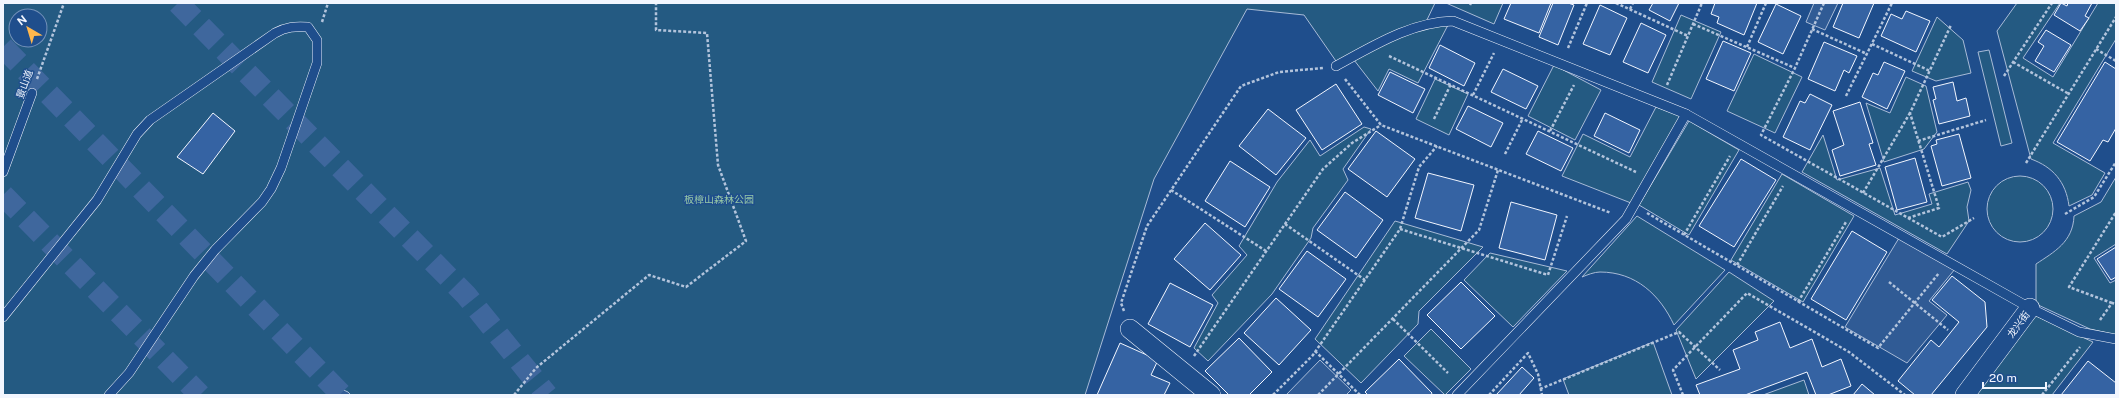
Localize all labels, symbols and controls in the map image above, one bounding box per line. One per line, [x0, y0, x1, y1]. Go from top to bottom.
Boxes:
north arrow [8, 8, 48, 48]
text: N [15, 13, 29, 27]
street label: 景山道 [13, 68, 35, 100]
park label: 板樟山森林公园 [684, 193, 754, 205]
street label: 龙兴街 [2004, 308, 2032, 340]
scale bar [1983, 364, 2046, 390]
text: 20 m [1989, 371, 2017, 385]

